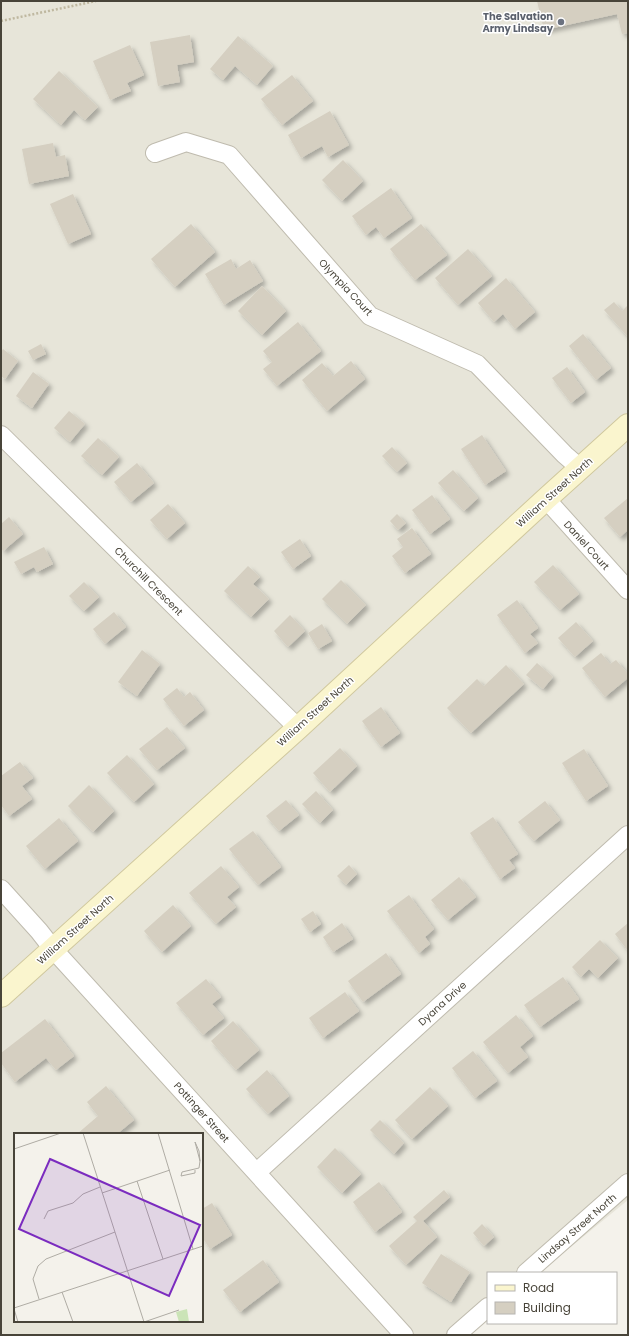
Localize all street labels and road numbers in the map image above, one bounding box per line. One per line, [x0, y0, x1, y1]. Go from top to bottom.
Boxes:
street label: Olympia Court [315, 256, 376, 319]
street label: William Street North [513, 454, 596, 531]
street label: Daniel Court [560, 517, 613, 574]
street label: Churchill Crescent [111, 544, 187, 619]
street label: William Street North [274, 673, 357, 750]
street label: William Street North [34, 891, 117, 968]
street label: Dyana Drive [415, 978, 470, 1029]
street label: Pottinger Street [170, 1079, 233, 1146]
street label: Lindsay Street North [535, 1190, 620, 1267]

